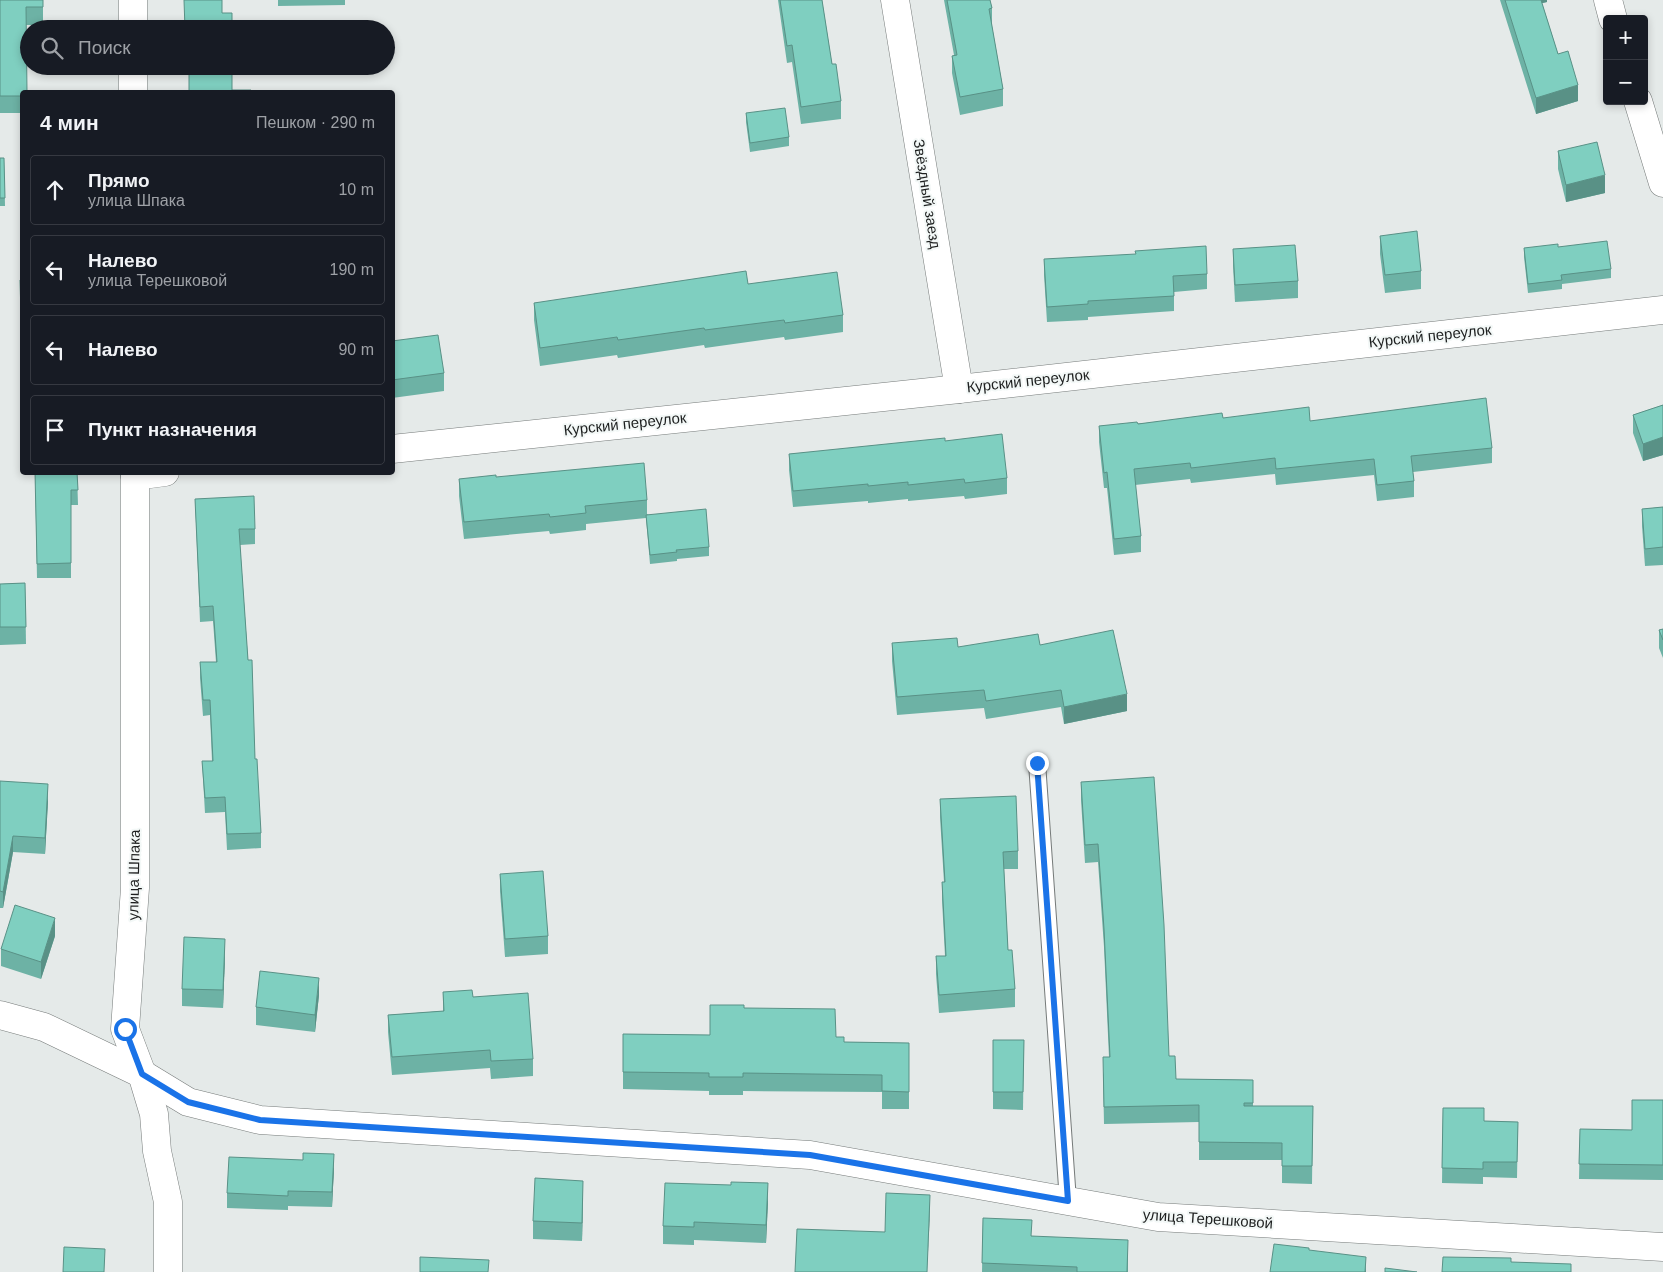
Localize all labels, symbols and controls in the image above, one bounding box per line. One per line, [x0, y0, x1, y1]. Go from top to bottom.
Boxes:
map controls [1603, 15, 1648, 105]
button: + [1603, 15, 1648, 60]
search box [20, 20, 395, 75]
icon: search [38, 34, 66, 62]
text: Поиск [78, 37, 131, 58]
button: − [1603, 60, 1648, 105]
text: 4 мин [40, 111, 99, 134]
text: Пешком · 290 m [256, 114, 375, 131]
street label: Звёздный заезд [910, 138, 945, 250]
text: Прямо [88, 170, 150, 191]
icon: ahead [41, 176, 69, 204]
text: 10 m [338, 181, 374, 198]
text: улица Шпака [88, 192, 185, 209]
text: Налево [88, 250, 158, 271]
icon: left [41, 256, 69, 284]
text: 190 m [330, 261, 374, 278]
text: улица Терешковой [88, 272, 227, 289]
street label: Курский переулок [1368, 321, 1493, 350]
icon: left [41, 336, 69, 364]
text: Налево [88, 339, 158, 360]
text: 90 m [338, 341, 374, 358]
street label: Курский переулок [966, 366, 1091, 395]
street label: Курский переулок [563, 409, 688, 438]
icon: arrive [41, 416, 69, 444]
text: Пункт назначения [88, 419, 257, 440]
route end [1026, 752, 1049, 775]
street label: улица Шпака [124, 829, 143, 921]
route start [114, 1018, 137, 1041]
street label: улица Терешковой [1142, 1205, 1274, 1232]

